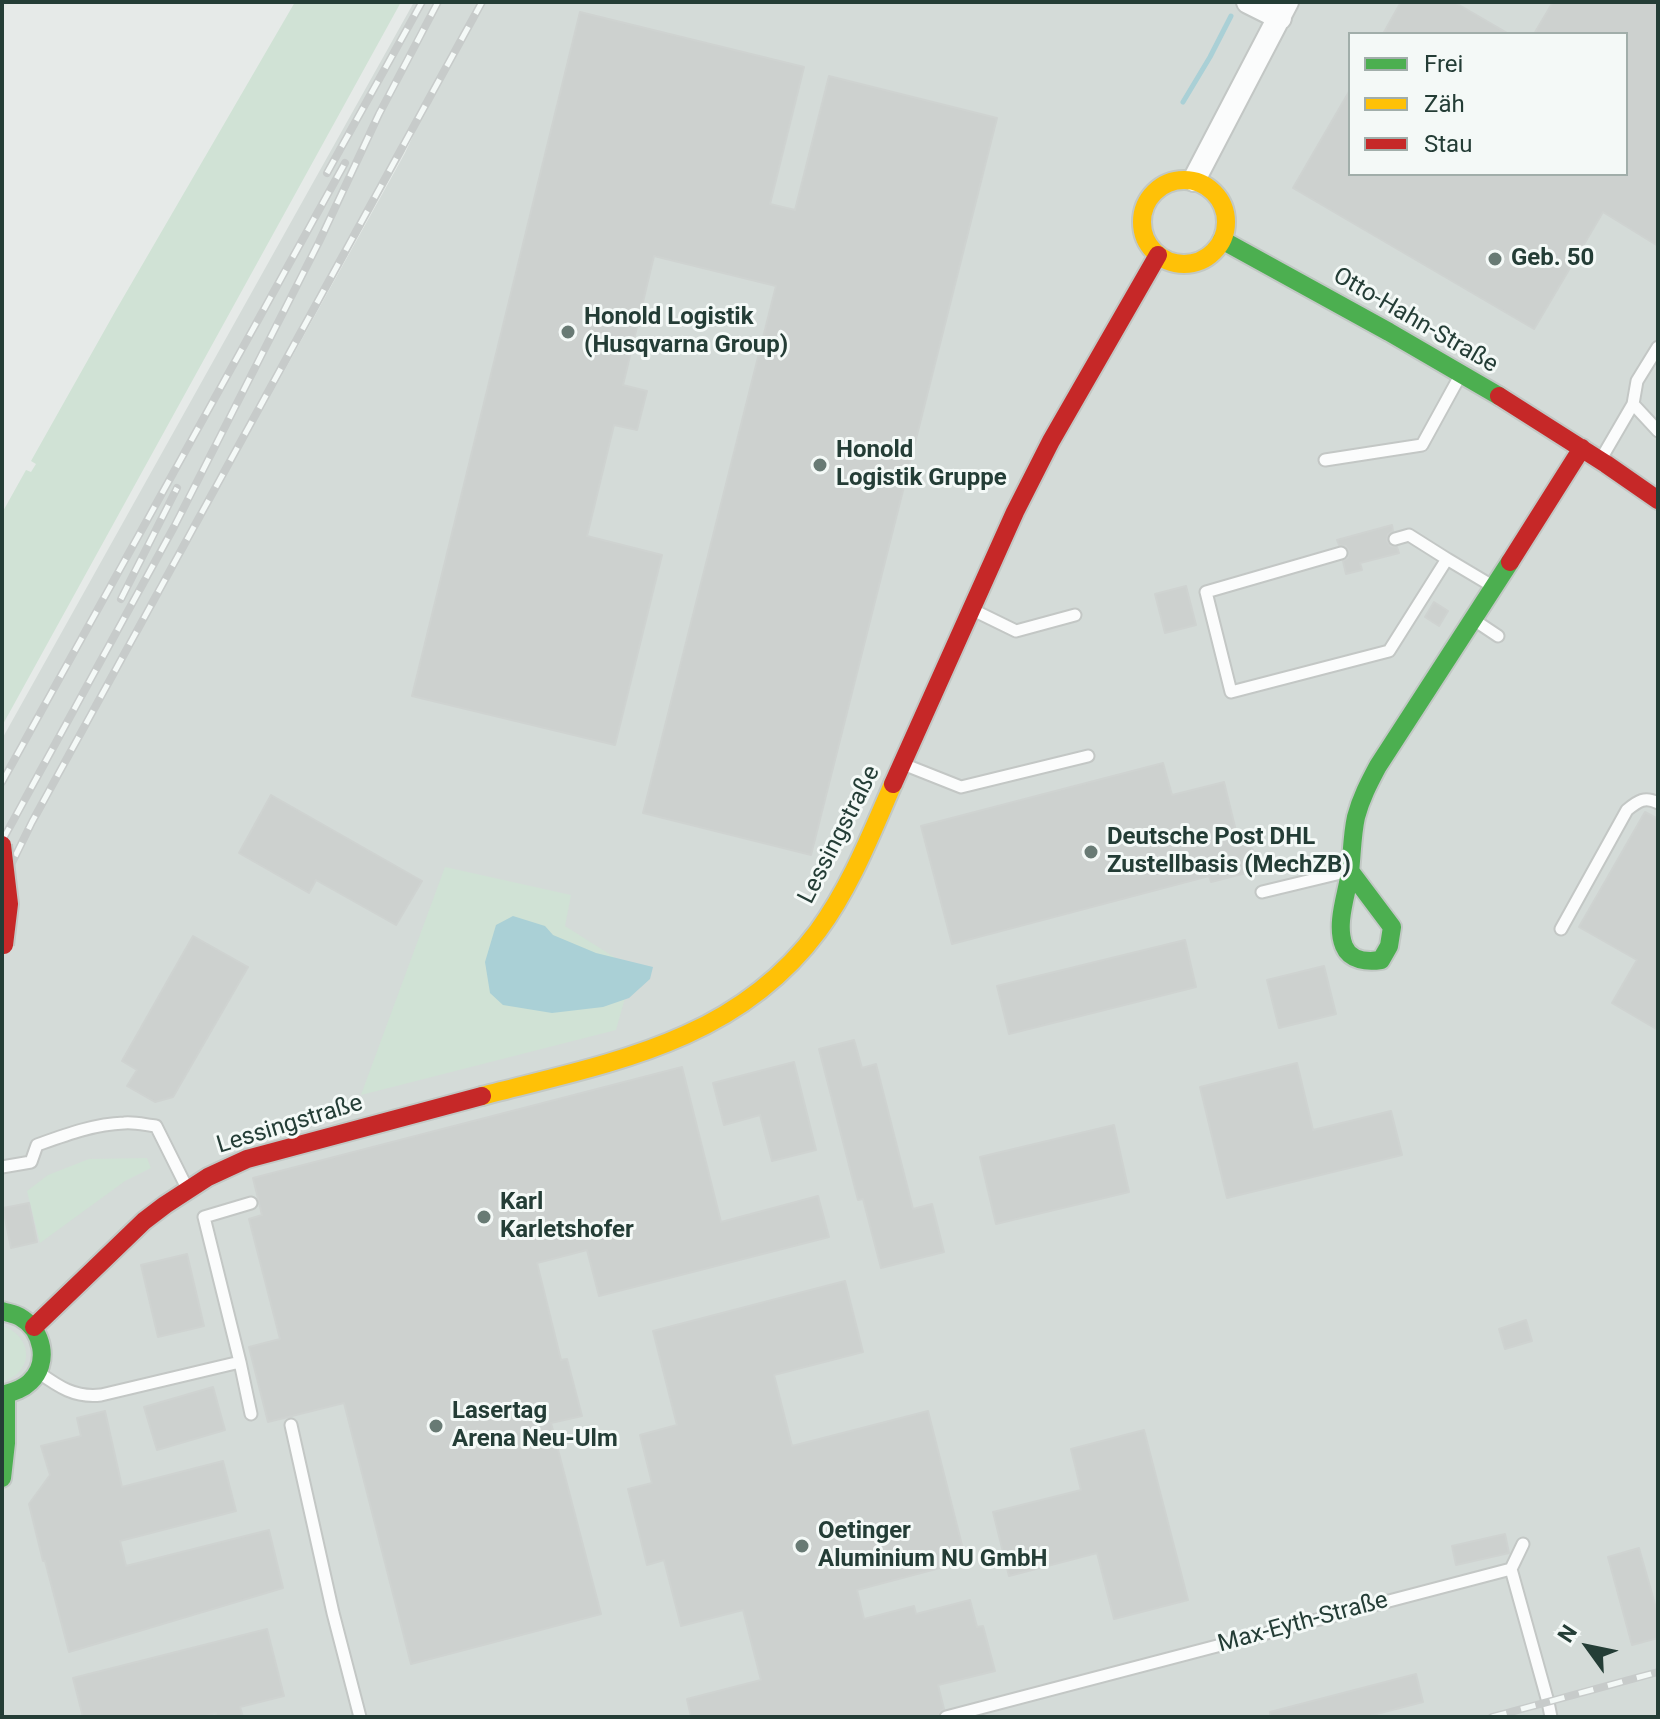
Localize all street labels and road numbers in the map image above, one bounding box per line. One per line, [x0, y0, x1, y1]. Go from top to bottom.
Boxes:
street label: Otto-Hahn-Straße [1328, 262, 1502, 380]
street label: Lessingstraße [793, 761, 887, 909]
street label: Lessingstraße [214, 1089, 366, 1161]
street label: Max-Eyth-Straße [1215, 1586, 1391, 1660]

